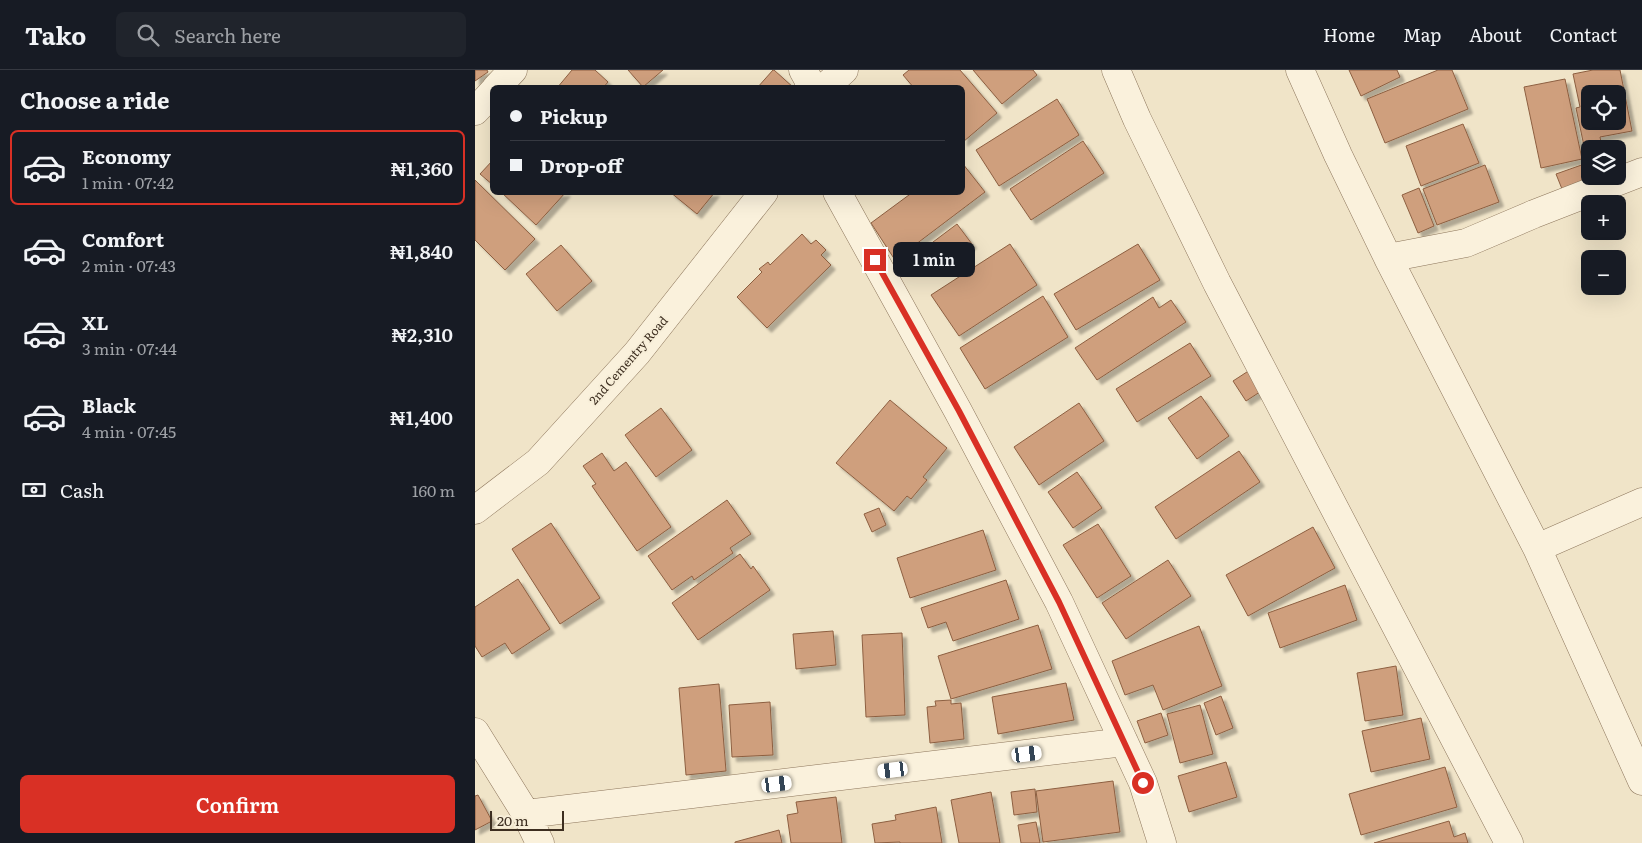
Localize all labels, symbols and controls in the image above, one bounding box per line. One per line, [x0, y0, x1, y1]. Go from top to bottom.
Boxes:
search box [116, 12, 466, 57]
text: Tako [25, 17, 86, 52]
icon: search [134, 21, 162, 49]
text: Search here [174, 21, 281, 49]
text: Home [1323, 21, 1375, 48]
text: Map [1403, 21, 1441, 48]
text: About [1469, 21, 1522, 48]
text: Contact [1550, 21, 1617, 48]
text: Choose a ride [20, 83, 169, 116]
map controls [1581, 85, 1626, 295]
button: locate [1581, 85, 1626, 130]
text: Pickup [540, 102, 608, 130]
button: layers [1581, 140, 1626, 185]
text: Economy [82, 142, 171, 170]
icon: car [22, 145, 67, 190]
text: Drop-off [540, 151, 623, 179]
text: ₦1,360 [390, 154, 453, 182]
text: 1 min · 07:42 [82, 170, 174, 194]
button: + [1581, 195, 1626, 240]
text: Comfort [82, 225, 164, 253]
icon: car [22, 228, 67, 273]
text: ₦1,840 [390, 237, 453, 265]
callout: 1 min [893, 242, 975, 278]
text: 1 min [913, 247, 955, 271]
route end [864, 249, 886, 271]
button: − [1581, 250, 1626, 295]
text: 2 min · 07:43 [82, 253, 176, 277]
text: XL [82, 308, 109, 336]
icon: car [22, 311, 67, 356]
street label: 2nd Cementry Road [584, 311, 672, 408]
text: ₦2,310 [391, 320, 453, 348]
text: 3 min · 07:44 [82, 336, 177, 360]
text: Black [82, 391, 136, 419]
icon: car [22, 394, 67, 439]
text: ₦1,400 [390, 403, 453, 431]
text: 4 min · 07:45 [82, 419, 176, 443]
icon: cash [20, 476, 48, 504]
text: Cash [60, 476, 104, 504]
text: 160 m [412, 478, 455, 502]
car [1011, 745, 1042, 763]
car [877, 761, 908, 779]
route start [1132, 772, 1154, 794]
button: Confirm [20, 775, 455, 833]
car [761, 775, 792, 793]
scale bar [490, 808, 564, 831]
text: 20 m [497, 810, 529, 830]

